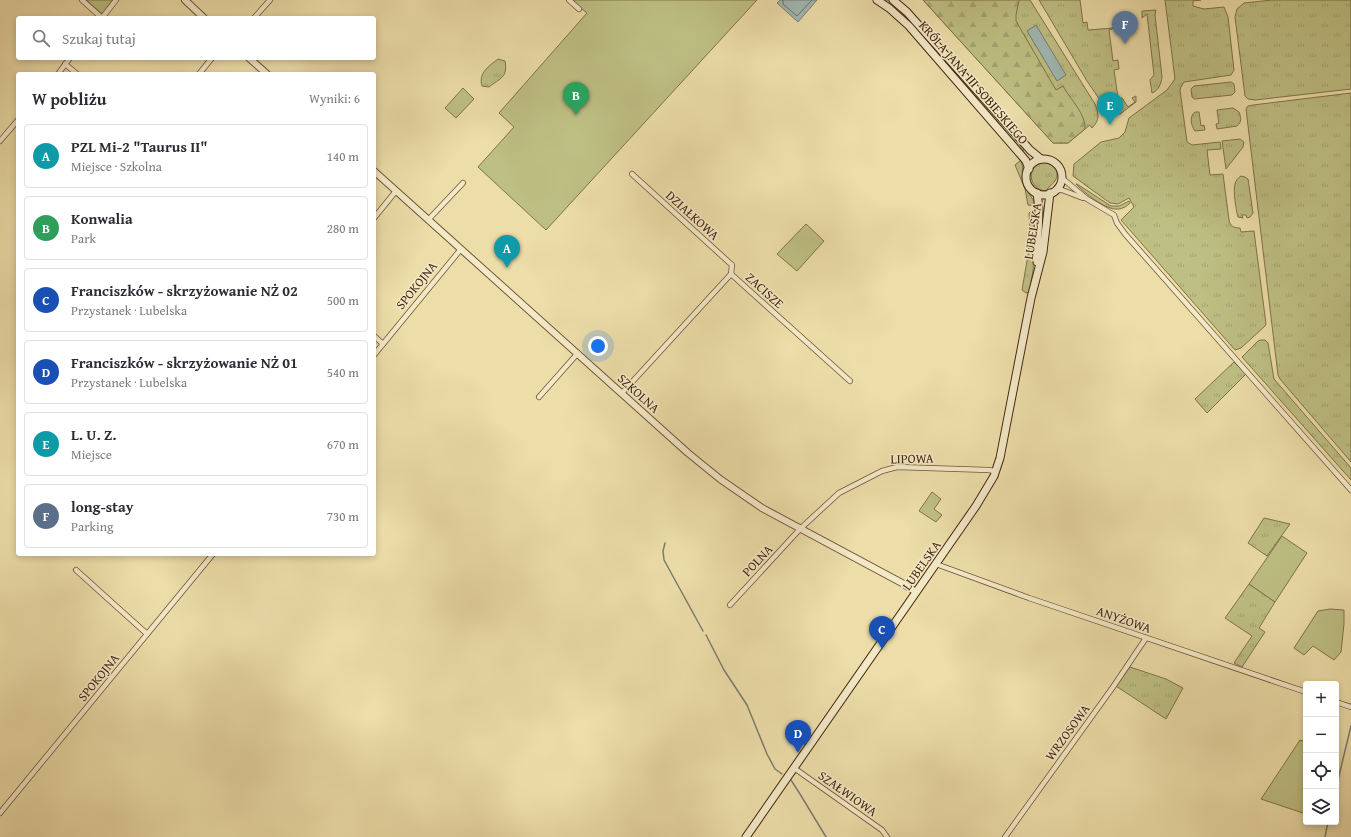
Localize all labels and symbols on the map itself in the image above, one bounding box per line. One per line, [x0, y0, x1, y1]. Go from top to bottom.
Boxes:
pin: F [1112, 11, 1138, 44]
street label: KRÓLA JANA III SOBIESKIEGO [914, 16, 1033, 148]
pin: B [563, 82, 589, 115]
pin: E [1097, 92, 1123, 125]
street label: DZIAŁKOWA [662, 186, 724, 245]
street label: LUBELSKA [1019, 201, 1046, 261]
pin: A [494, 235, 520, 268]
street label: SPOKOJNA [391, 257, 442, 313]
street label: ZACISZE [741, 268, 788, 313]
your location [588, 336, 608, 356]
street label: SZKOLNA [613, 369, 664, 418]
street label: LIPOWA [890, 449, 934, 468]
street label: LUBELSKA [897, 536, 946, 594]
street label: POLNA [738, 540, 777, 581]
street label: ANYŻOWA [1094, 601, 1154, 638]
pin: C [869, 616, 895, 649]
street label: SPOKOJNA [73, 649, 124, 705]
street label: WRZOSOWA [1040, 700, 1094, 764]
pin: D [785, 720, 811, 753]
street label: SZAŁWIOWA [814, 766, 881, 821]

